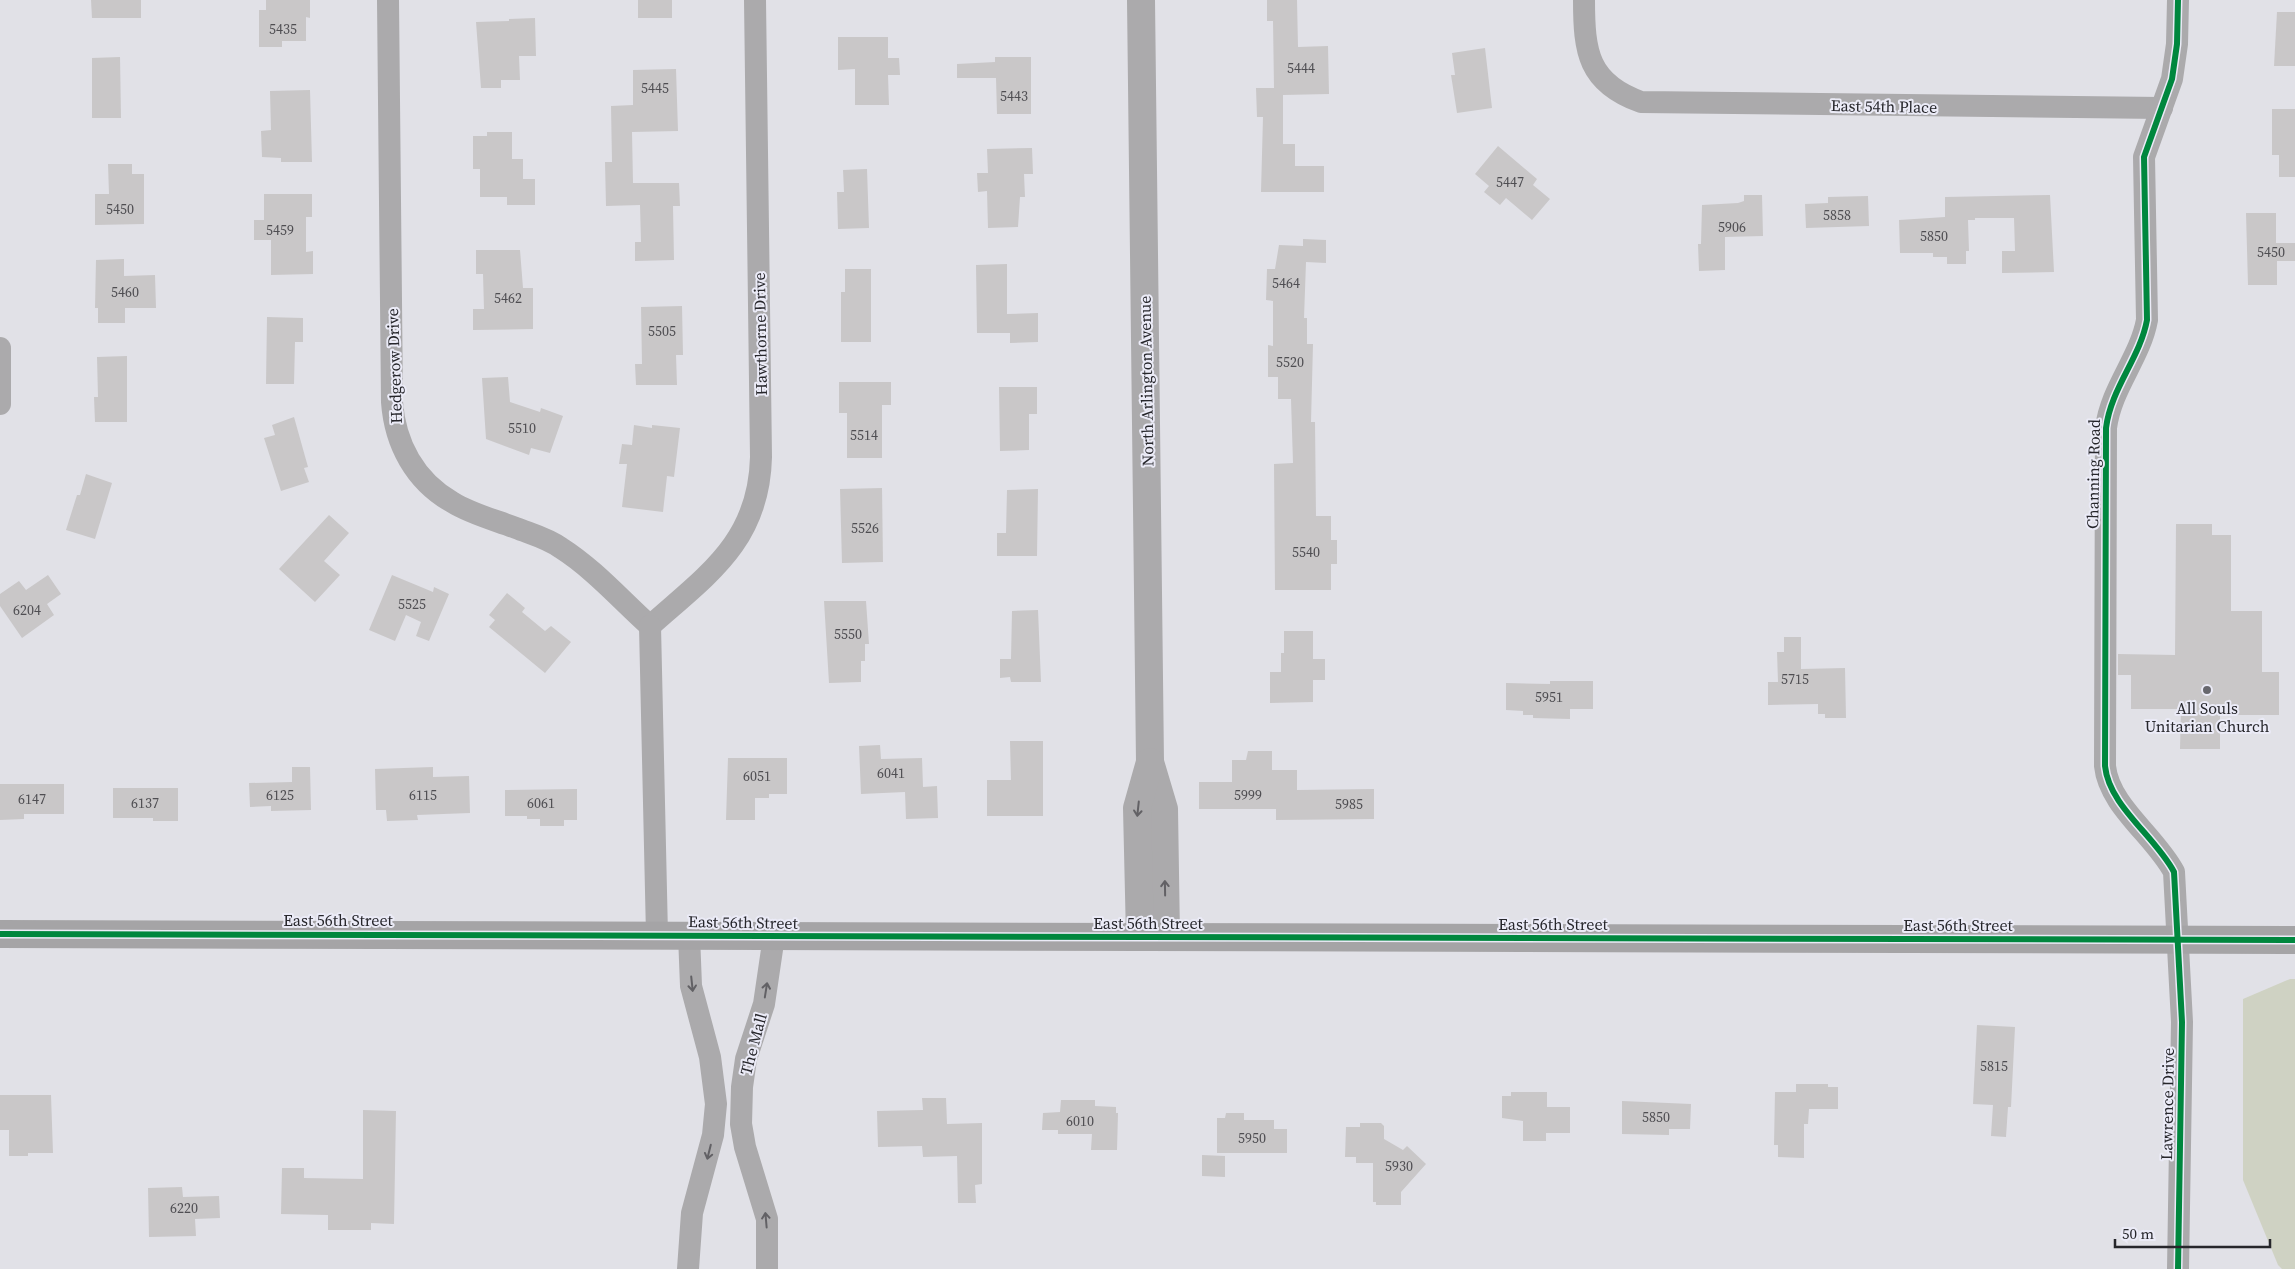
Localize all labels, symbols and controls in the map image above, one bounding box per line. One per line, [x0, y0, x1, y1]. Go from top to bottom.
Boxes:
house number: 5435 [269, 19, 297, 39]
house number: 5444 [1287, 58, 1315, 78]
house number: 5445 [641, 78, 669, 98]
house number: 5443 [1000, 86, 1028, 106]
street label: East 54th Place [1831, 94, 1937, 118]
house number: 5447 [1496, 172, 1524, 192]
house number: 5450 [106, 199, 134, 219]
house number: 5858 [1823, 205, 1851, 225]
house number: 5906 [1718, 217, 1746, 237]
house number: 5459 [266, 220, 294, 240]
house number: 5850 [1920, 226, 1948, 246]
house number: 5450 [2257, 242, 2285, 262]
street label: Hawthorne Drive [748, 272, 772, 396]
house number: 5464 [1272, 273, 1300, 293]
house number: 5460 [111, 282, 139, 302]
house number: 5462 [494, 288, 522, 308]
street label: North Arlington Avenue [1134, 296, 1158, 466]
street label: Hedgerow Drive [381, 308, 407, 424]
house number: 5505 [648, 321, 676, 341]
house number: 5520 [1276, 352, 1304, 372]
house number: 5510 [508, 418, 536, 438]
street label: Channing Road [2081, 419, 2105, 529]
house number: 5514 [850, 425, 878, 445]
house number: 5526 [851, 518, 879, 538]
house number: 5540 [1292, 542, 1320, 562]
house number: 5525 [398, 594, 426, 614]
house number: 6204 [13, 600, 41, 620]
house number: 5550 [834, 624, 862, 644]
house number: 5715 [1781, 669, 1809, 689]
marker: All Souls Unitarian Church [2201, 684, 2213, 696]
house number: 5951 [1535, 687, 1563, 707]
place label: All Souls Unitarian Church [2145, 697, 2270, 737]
house number: 6041 [877, 763, 905, 783]
house number: 6051 [743, 766, 771, 786]
house number: 6125 [266, 785, 294, 805]
house number: 6115 [409, 785, 437, 805]
house number: 5999 [1234, 785, 1262, 805]
house number: 6147 [18, 789, 46, 809]
house number: 6137 [131, 793, 159, 813]
house number: 6061 [527, 793, 555, 813]
house number: 5985 [1335, 794, 1363, 814]
one-way arrow [1133, 801, 1143, 817]
one-way arrow [1160, 880, 1170, 896]
street label: East 56th Street [283, 909, 394, 931]
street label: East 56th Street [688, 910, 799, 934]
street label: East 56th Street [1093, 912, 1204, 934]
street label: East 56th Street [1498, 913, 1609, 935]
street label: East 56th Street [1903, 914, 2014, 936]
one-way arrow [687, 975, 697, 991]
one-way arrow [761, 982, 771, 998]
street label: The Mall [734, 1011, 772, 1077]
street label: Lawrence Drive [2155, 1048, 2179, 1160]
house number: 5815 [1980, 1056, 2008, 1076]
house number: 5850 [1642, 1107, 1670, 1127]
house number: 6010 [1066, 1111, 1094, 1131]
house number: 5950 [1238, 1128, 1266, 1148]
one-way arrow [704, 1143, 713, 1159]
house number: 5930 [1385, 1156, 1413, 1176]
house number: 6220 [170, 1198, 198, 1218]
one-way arrow [761, 1213, 771, 1229]
scale bar [2115, 1216, 2270, 1248]
text: 50 m [2122, 1223, 2154, 1244]

